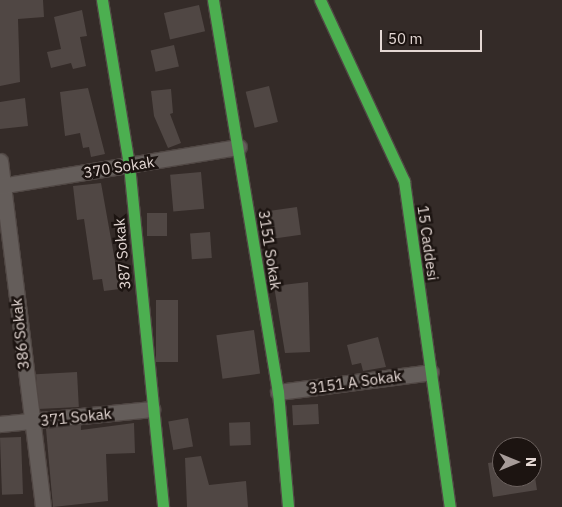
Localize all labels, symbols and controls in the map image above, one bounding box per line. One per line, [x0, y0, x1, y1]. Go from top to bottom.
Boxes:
scale bar [382, 20, 484, 52]
text: 50 m [388, 29, 423, 48]
street label: 370 Sokak [82, 153, 156, 181]
street label: 15 Caddesi [414, 204, 442, 282]
street label: 3151 Sokak [255, 209, 285, 291]
street label: 387 Sokak [110, 218, 134, 290]
street label: 386 Sokak [7, 298, 33, 370]
street label: 3151 A Sokak [307, 367, 403, 397]
street label: 371 Sokak [40, 404, 112, 430]
north arrow [492, 437, 542, 487]
text: N [522, 457, 540, 467]

